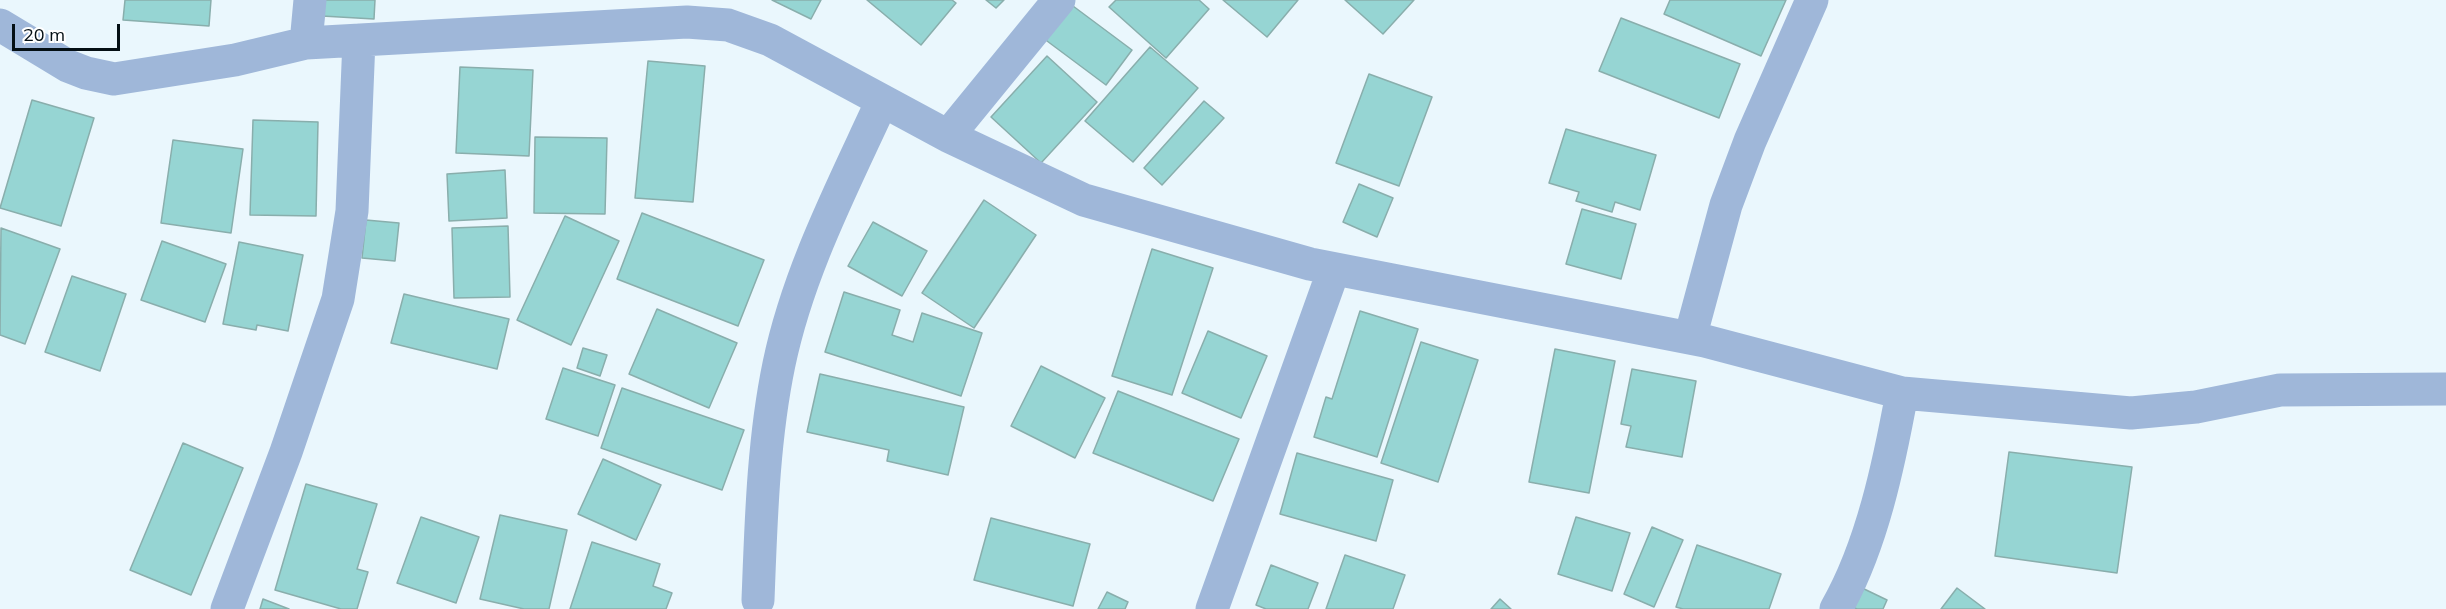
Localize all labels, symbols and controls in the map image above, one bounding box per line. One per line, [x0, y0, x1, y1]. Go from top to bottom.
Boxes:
scale bar [15, 12, 123, 50]
text: 20 m [23, 23, 65, 46]

